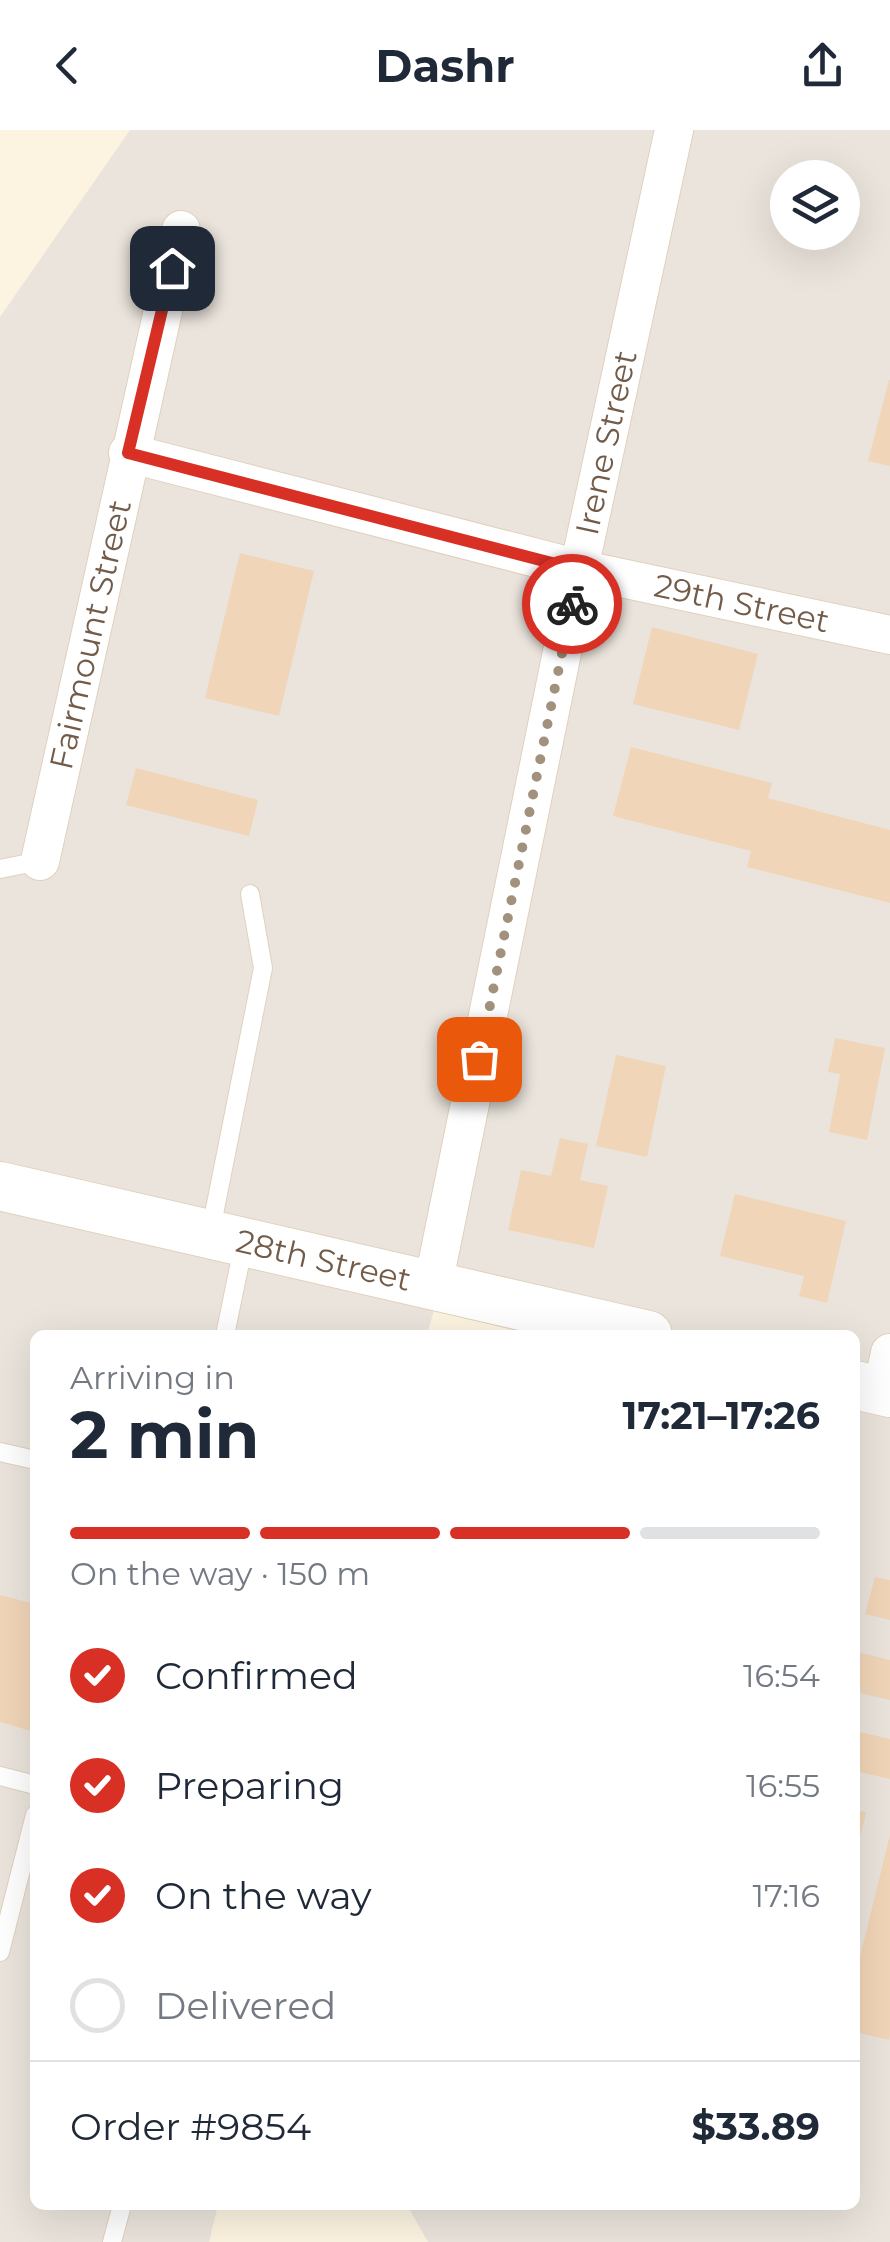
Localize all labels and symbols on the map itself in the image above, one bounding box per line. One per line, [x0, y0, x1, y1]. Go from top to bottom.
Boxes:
pin [130, 226, 215, 311]
street label: Irene Street [567, 347, 645, 538]
street label: Fairmount Street [41, 496, 139, 773]
courier [522, 554, 622, 654]
street label: 29th Street [651, 566, 833, 641]
pin [437, 1017, 522, 1102]
street label: 28th Street [232, 1221, 415, 1299]

